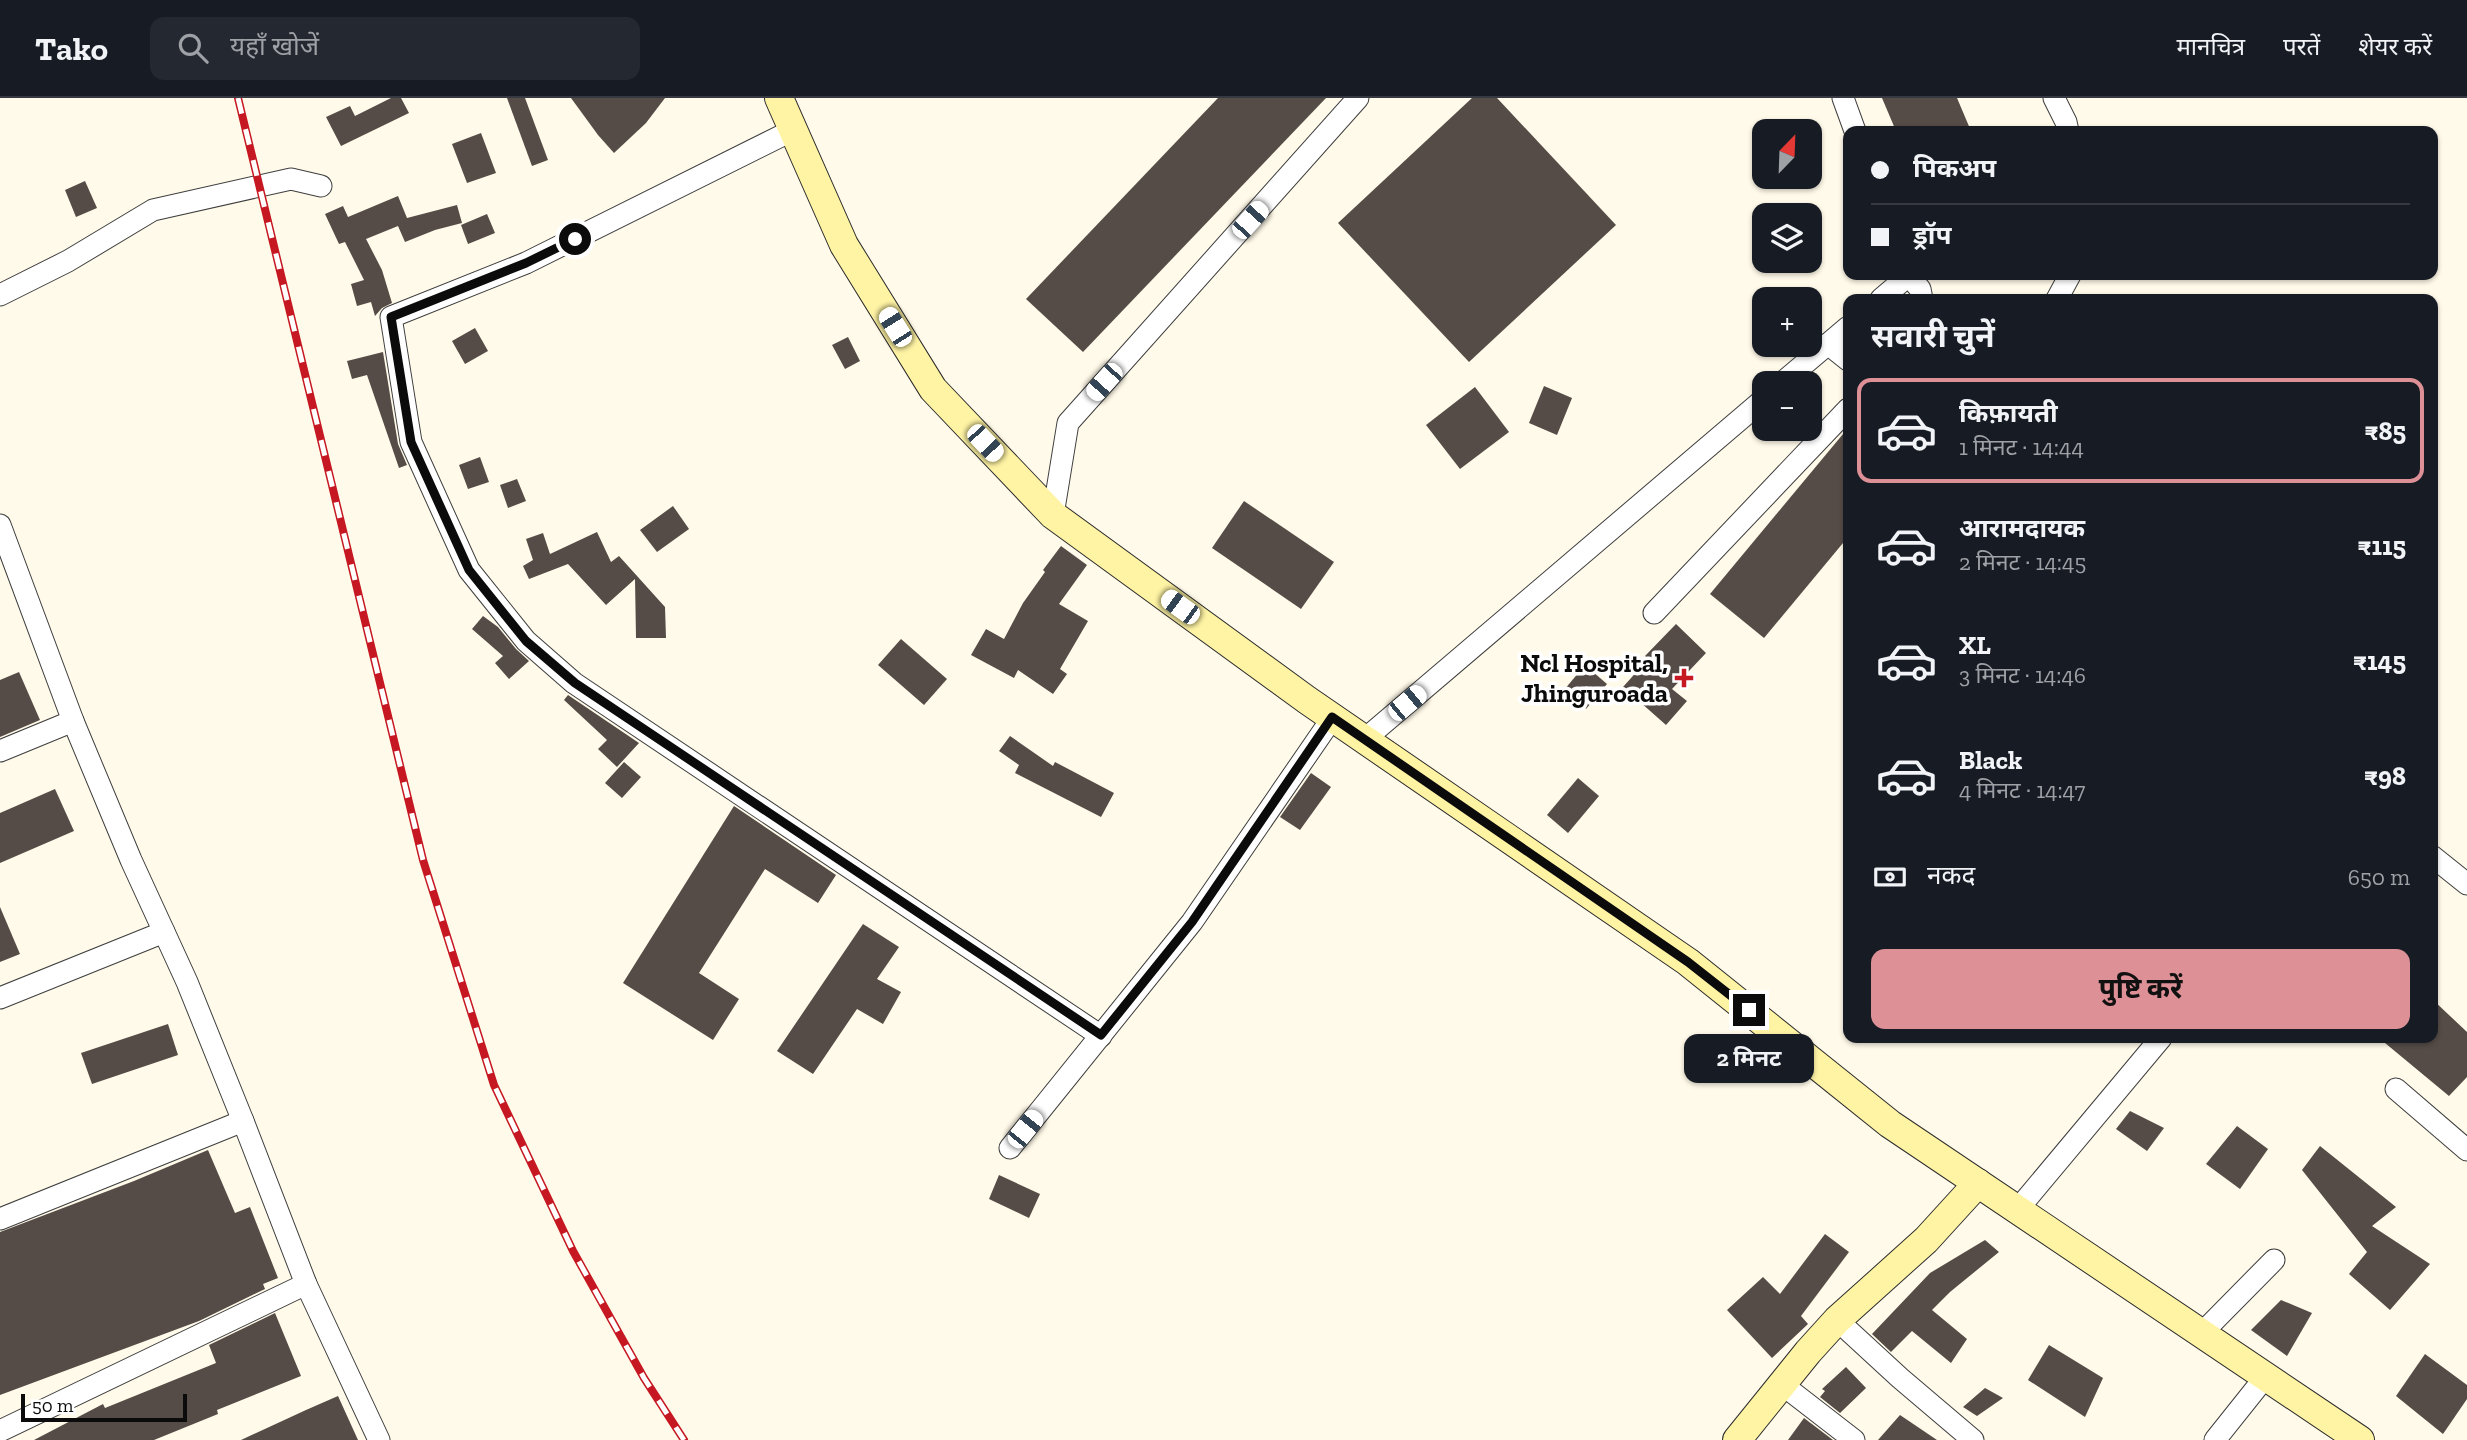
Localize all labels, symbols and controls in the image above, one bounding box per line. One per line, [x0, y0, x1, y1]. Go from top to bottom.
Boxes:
search box [150, 17, 640, 80]
text: Tako [35, 29, 108, 68]
icon: search [174, 29, 212, 67]
text: यहाँ खोजें [230, 30, 319, 62]
text: मानचित्र [2177, 32, 2245, 61]
text: परतें [2283, 32, 2320, 61]
text: शेयर करें [2358, 32, 2432, 61]
north arrow [1752, 119, 1822, 189]
map controls [1752, 119, 1822, 441]
text: पिकअप [1913, 152, 1996, 184]
car [1229, 197, 1272, 243]
button: layers [1752, 203, 1822, 273]
text: ड्रॉप [1913, 219, 1951, 251]
route start [559, 223, 591, 255]
button: + [1752, 287, 1822, 357]
car [875, 304, 916, 350]
text: सवारी चुनें [1871, 317, 1995, 355]
car [1083, 359, 1126, 405]
button: − [1752, 371, 1822, 441]
text: किफ़ायती [1959, 397, 2058, 429]
icon: car [1875, 399, 1938, 462]
text: ₹85 [2364, 415, 2406, 447]
car [963, 420, 1008, 466]
text: 1 मिनट · 14:44 [1959, 433, 2084, 461]
text: आरामदायक [1959, 512, 2085, 544]
icon: car [1875, 514, 1938, 577]
text: ₹115 [2357, 530, 2406, 562]
text: 2 मिनट · 14:45 [1959, 548, 2086, 576]
car [1157, 586, 1204, 628]
icon: car [1875, 629, 1938, 692]
text: XL [1959, 629, 1991, 661]
text: ₹145 [2353, 645, 2406, 677]
place label: Ncl Hospital, Jhinguroada [1520, 647, 1668, 709]
text: 3 मिनट · 14:46 [1959, 661, 2086, 689]
marker: Ncl Hospital, Jhinguroada [1674, 668, 1694, 688]
car [1385, 681, 1430, 725]
icon: car [1875, 744, 1938, 807]
text: Black [1959, 744, 2022, 776]
text: ₹98 [2364, 760, 2406, 792]
text: 4 मिनट · 14:47 [1959, 776, 2085, 804]
icon: cash [1871, 858, 1909, 896]
text: नकद [1927, 859, 1975, 891]
text: 650 m [2348, 863, 2410, 891]
button: पुष्टि करें [1871, 949, 2410, 1029]
route end [1733, 994, 1765, 1026]
callout: 2 मिनट [1684, 1034, 1814, 1084]
text: 2 मिनट [1717, 1044, 1781, 1072]
car [1004, 1106, 1047, 1152]
scale bar [21, 1391, 187, 1423]
text: 50 m [32, 1394, 73, 1417]

